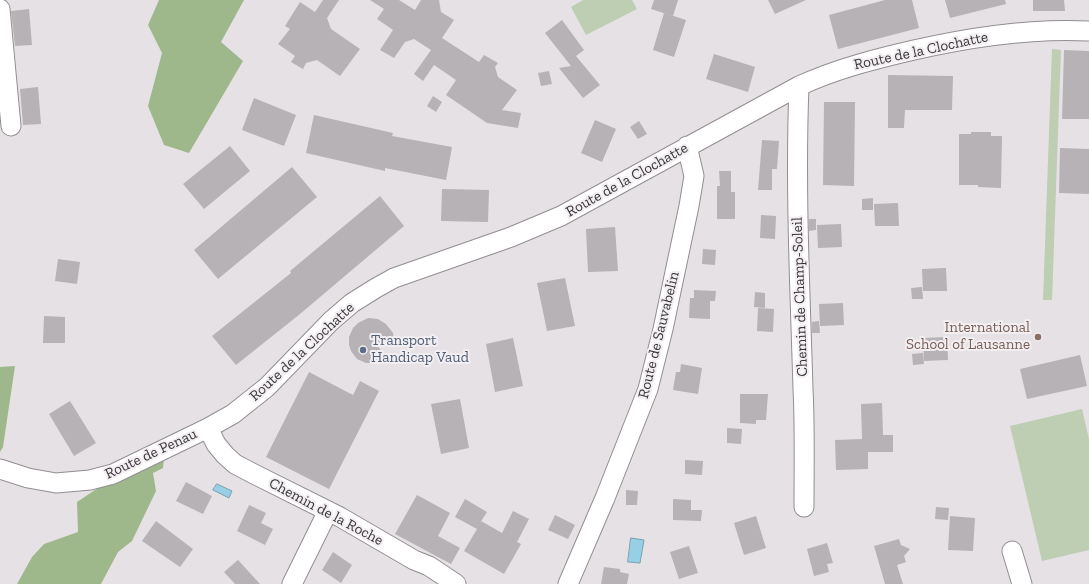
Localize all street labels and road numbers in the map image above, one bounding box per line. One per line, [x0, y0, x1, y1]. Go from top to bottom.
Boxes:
street label: Route de la Clochatte [852, 28, 990, 74]
street label: Route de la Clochatte [563, 139, 691, 221]
street label: Chemin de Champ-Soleil [788, 217, 812, 377]
street label: Route de Sauvabelin [635, 270, 683, 400]
street label: Route de la Clochatte [246, 299, 358, 405]
street label: Route de Penau [102, 425, 200, 483]
street label: Chemin de la Roche [266, 474, 386, 550]

